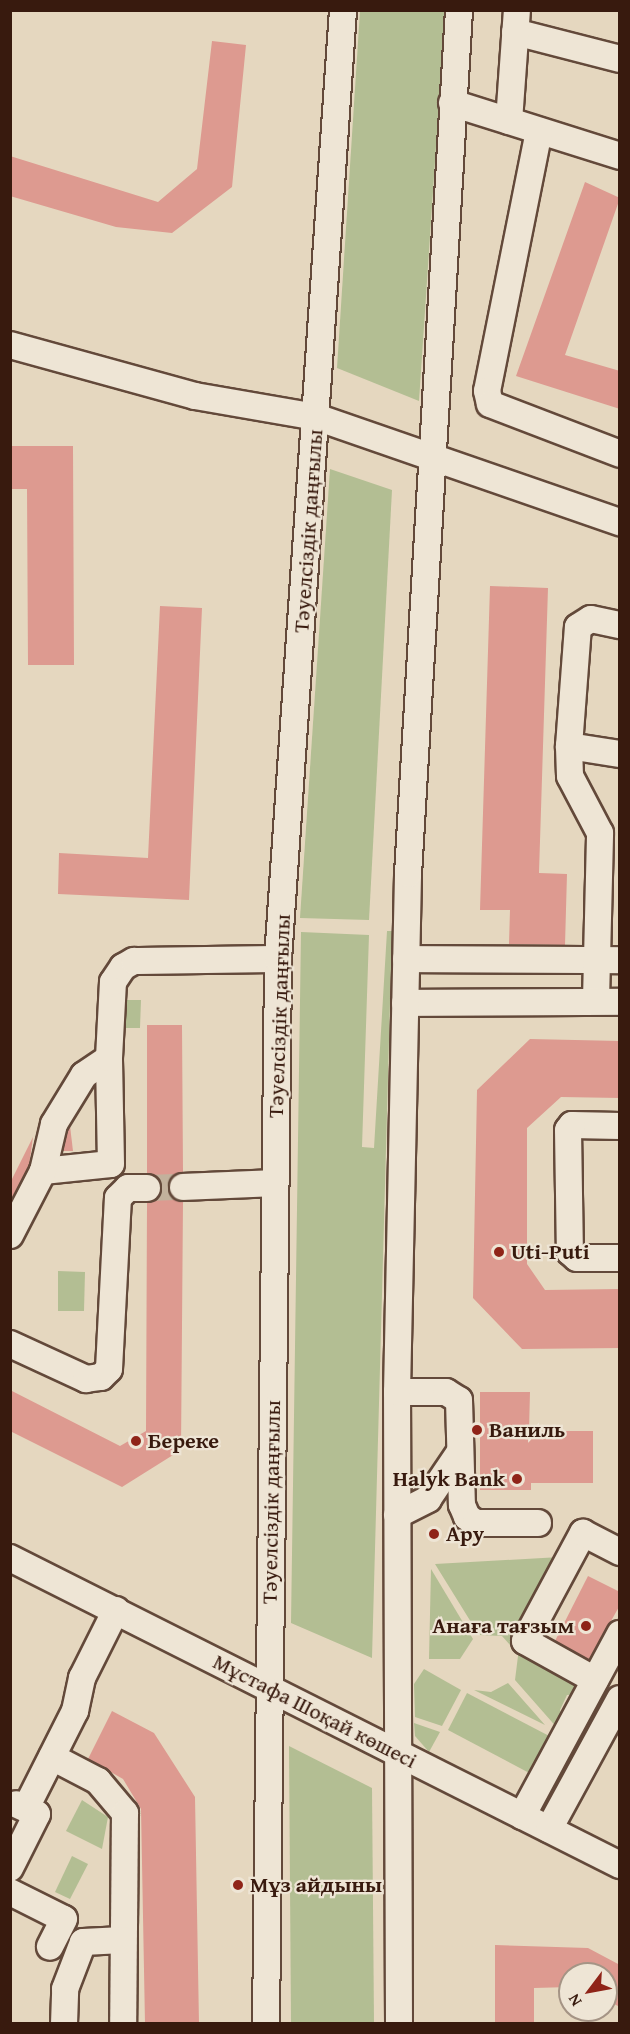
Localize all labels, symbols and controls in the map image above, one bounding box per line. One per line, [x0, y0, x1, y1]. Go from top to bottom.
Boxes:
street label: Тәуелсіздік даңғылы [288, 428, 328, 634]
street label: Тәуелсіздік даңғылы [262, 914, 296, 1118]
place label: Uti-Puti [511, 1239, 589, 1265]
marker: Uti-Puti [492, 1245, 506, 1259]
street label: Тәуелсіздік даңғылы [256, 1400, 286, 1604]
place label: Ваниль [489, 1417, 565, 1443]
marker: Ваниль [470, 1423, 484, 1437]
place label: Береке [148, 1428, 219, 1454]
marker: Береке [129, 1434, 143, 1448]
place label: Halyk Bank [393, 1466, 505, 1492]
marker: Halyk Bank [510, 1472, 524, 1486]
place label: Ару [446, 1521, 484, 1547]
marker: Ару [427, 1527, 441, 1541]
place label: Анаға тағзым [432, 1613, 574, 1639]
marker: Анаға тағзым [579, 1619, 593, 1633]
street label: Мұстафа Шоқай көшесі [209, 1648, 421, 1774]
place label: Мұз айдыны [250, 1872, 382, 1898]
marker: Мұз айдыны [231, 1878, 245, 1892]
north arrow [558, 1962, 618, 2022]
text: N [561, 1990, 587, 2011]

